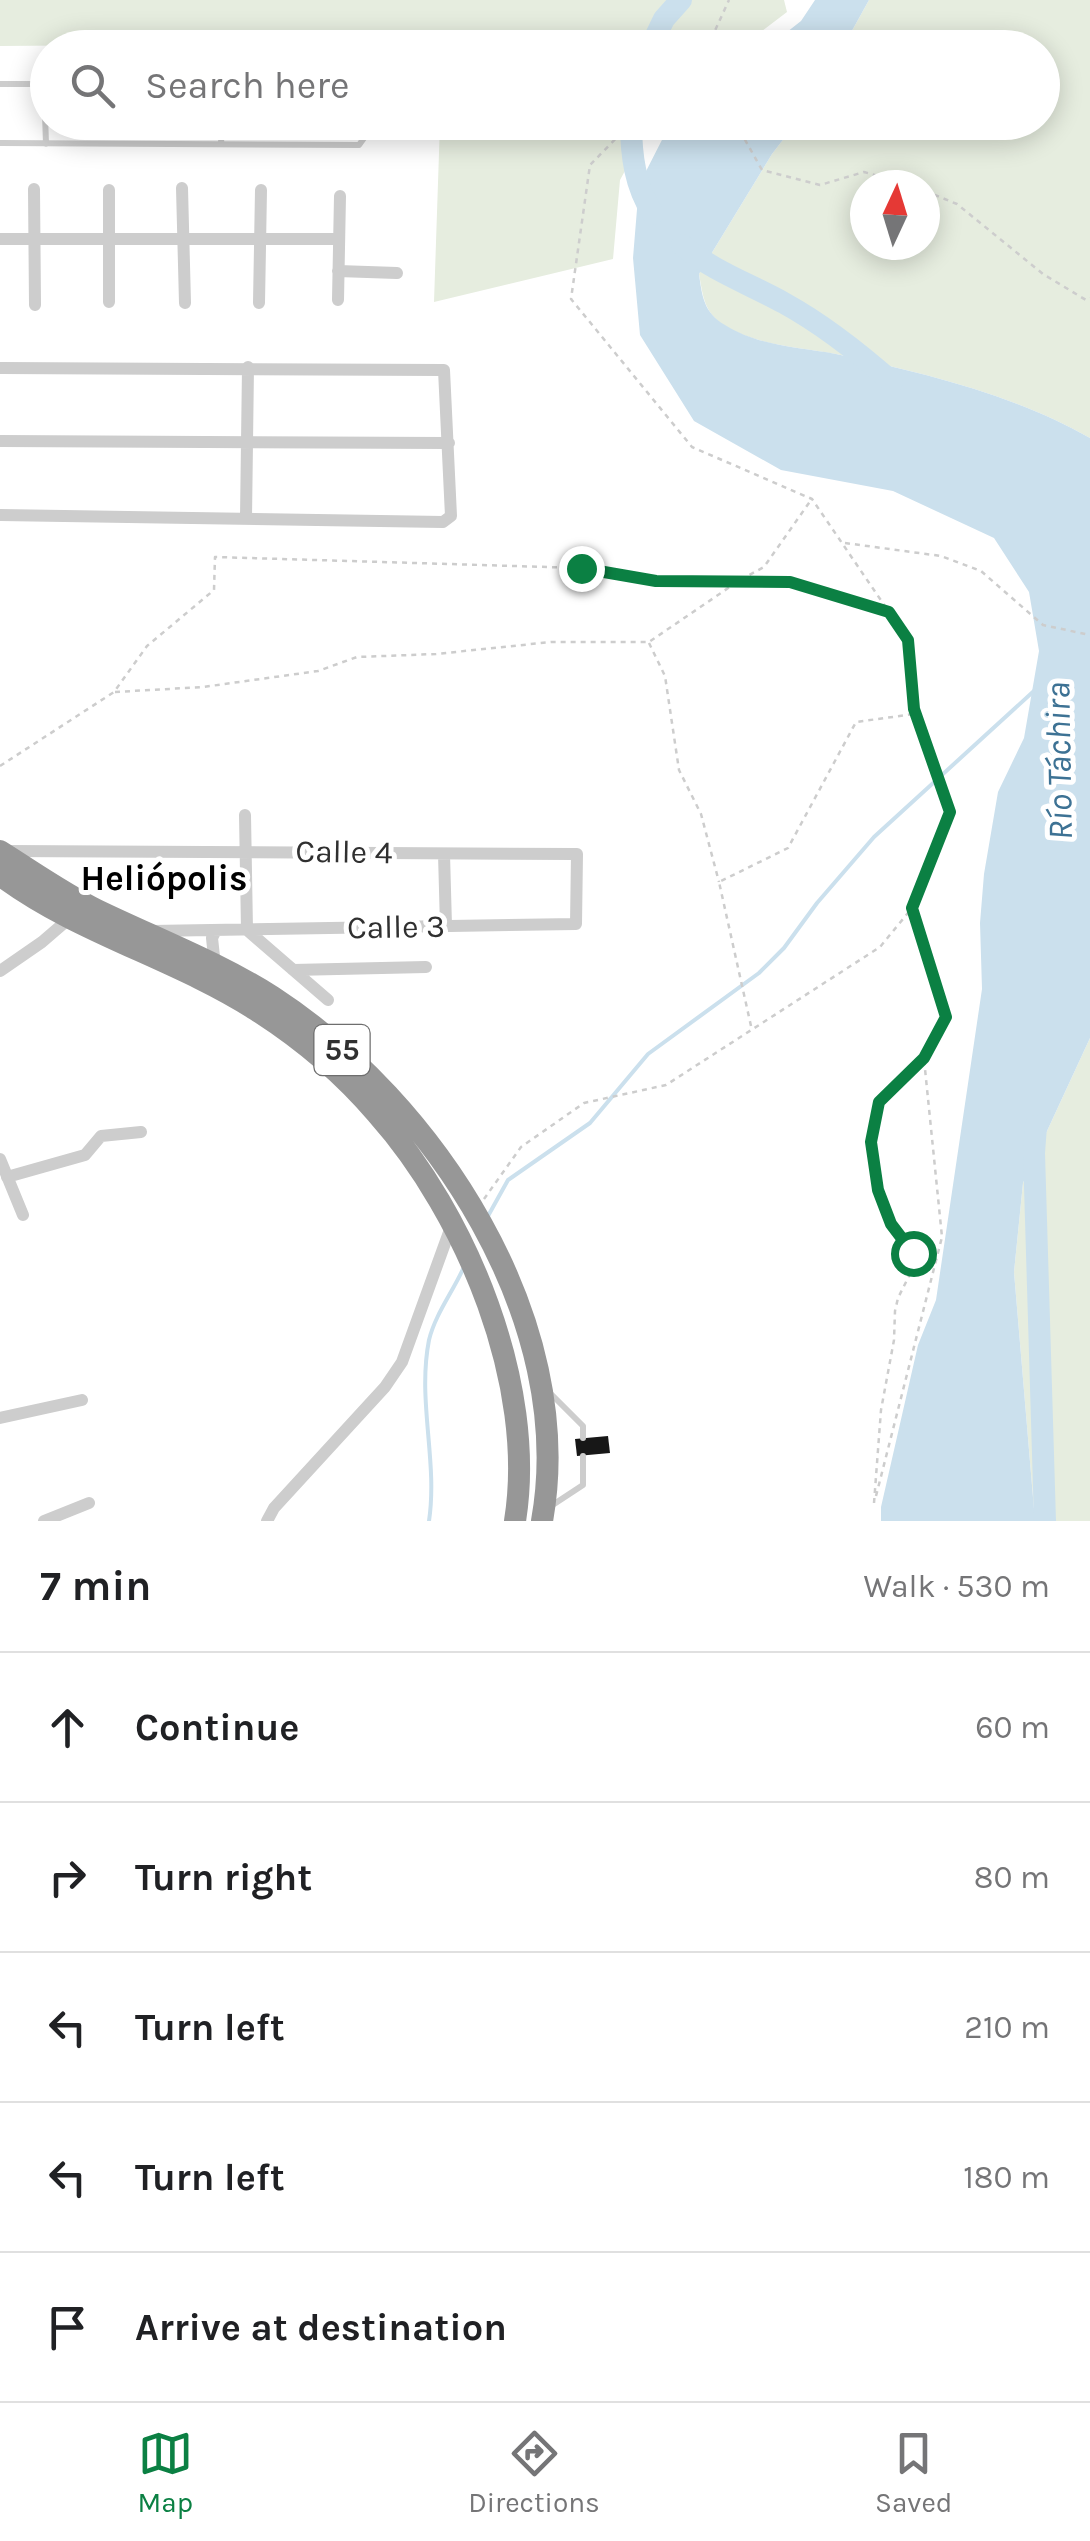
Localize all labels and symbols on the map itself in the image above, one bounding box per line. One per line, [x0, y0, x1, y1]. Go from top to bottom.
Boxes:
north arrow [850, 170, 940, 260]
route end [559, 546, 605, 592]
water label: Río Táchira [1037, 681, 1081, 841]
street label: Calle 4 [295, 833, 393, 871]
district label: Heliópolis [81, 858, 247, 899]
street label: Calle 3 [347, 908, 445, 946]
road number: 55 [314, 1025, 370, 1075]
route start [891, 1231, 937, 1277]

